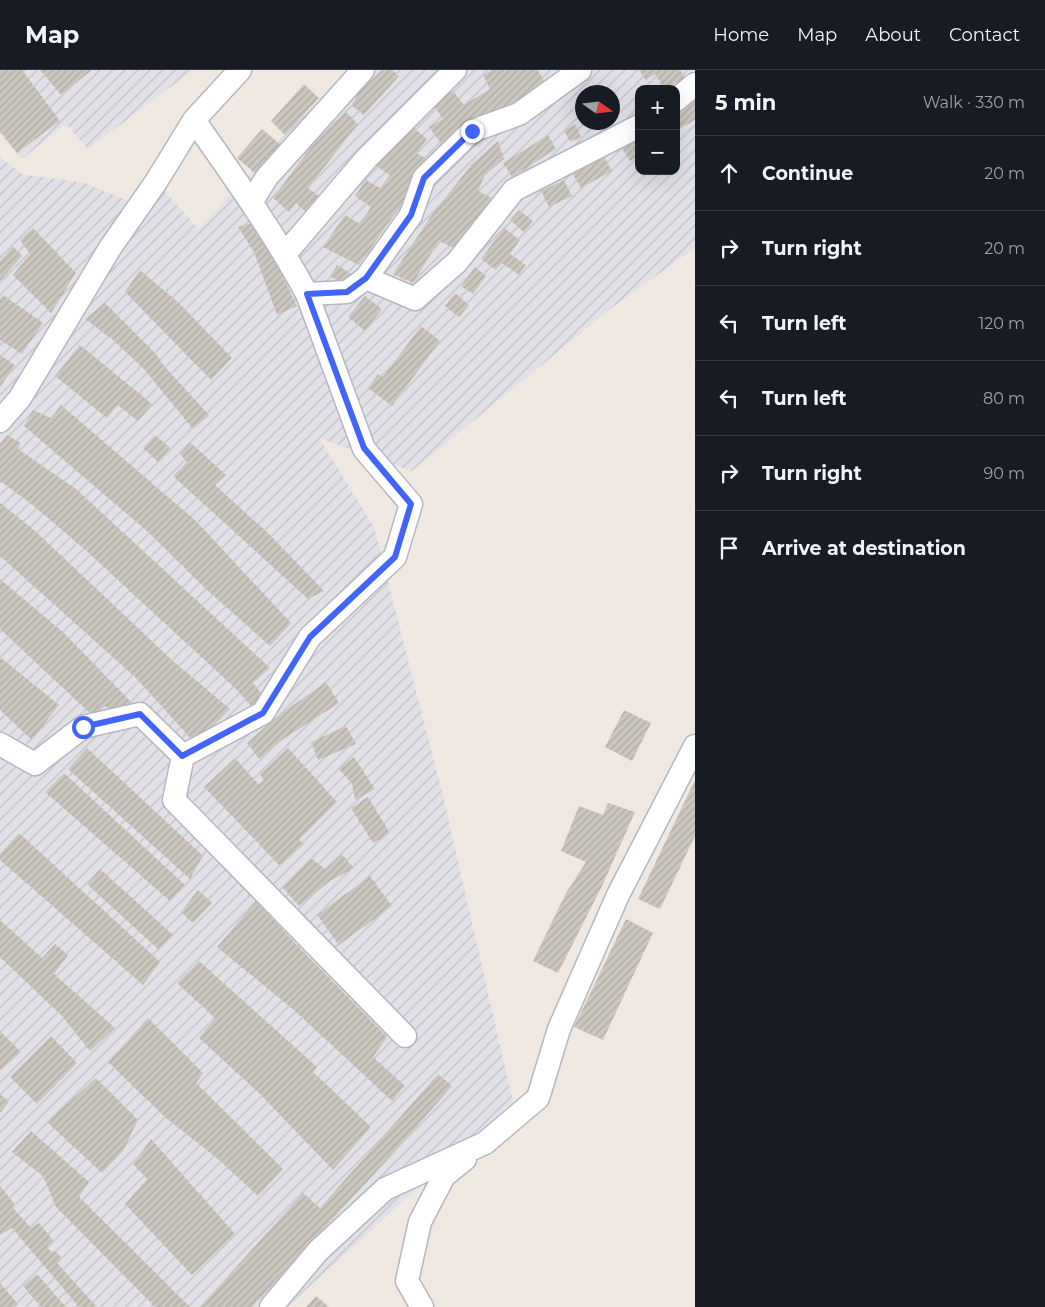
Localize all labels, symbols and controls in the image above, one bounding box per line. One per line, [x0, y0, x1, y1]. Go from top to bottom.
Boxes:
text: Map [25, 20, 79, 49]
text: Home [713, 24, 769, 46]
text: Map [797, 24, 837, 46]
text: About [865, 24, 921, 46]
text: Contact [949, 24, 1020, 46]
north arrow [575, 85, 620, 130]
map controls [635, 85, 680, 175]
button: + [635, 85, 680, 130]
text: 5 min [715, 90, 776, 115]
text: Walk · 330 m [923, 93, 1025, 112]
route end [461, 120, 484, 143]
button: − [635, 130, 680, 175]
icon: ahead [715, 159, 743, 187]
text: Continue [762, 162, 853, 185]
text: 20 m [984, 164, 1025, 183]
icon: right [715, 234, 743, 262]
text: Turn right [762, 237, 862, 260]
text: 20 m [984, 239, 1025, 258]
icon: left [715, 309, 743, 337]
text: Turn left [762, 312, 847, 335]
text: 120 m [978, 314, 1025, 333]
icon: left [715, 384, 743, 412]
text: Turn left [762, 387, 847, 410]
text: 80 m [983, 389, 1025, 408]
icon: right [715, 459, 743, 487]
text: Turn right [762, 462, 862, 485]
text: 90 m [983, 464, 1025, 483]
icon: arrive [715, 534, 743, 562]
text: Arrive at destination [762, 537, 966, 560]
route start [72, 716, 95, 739]

